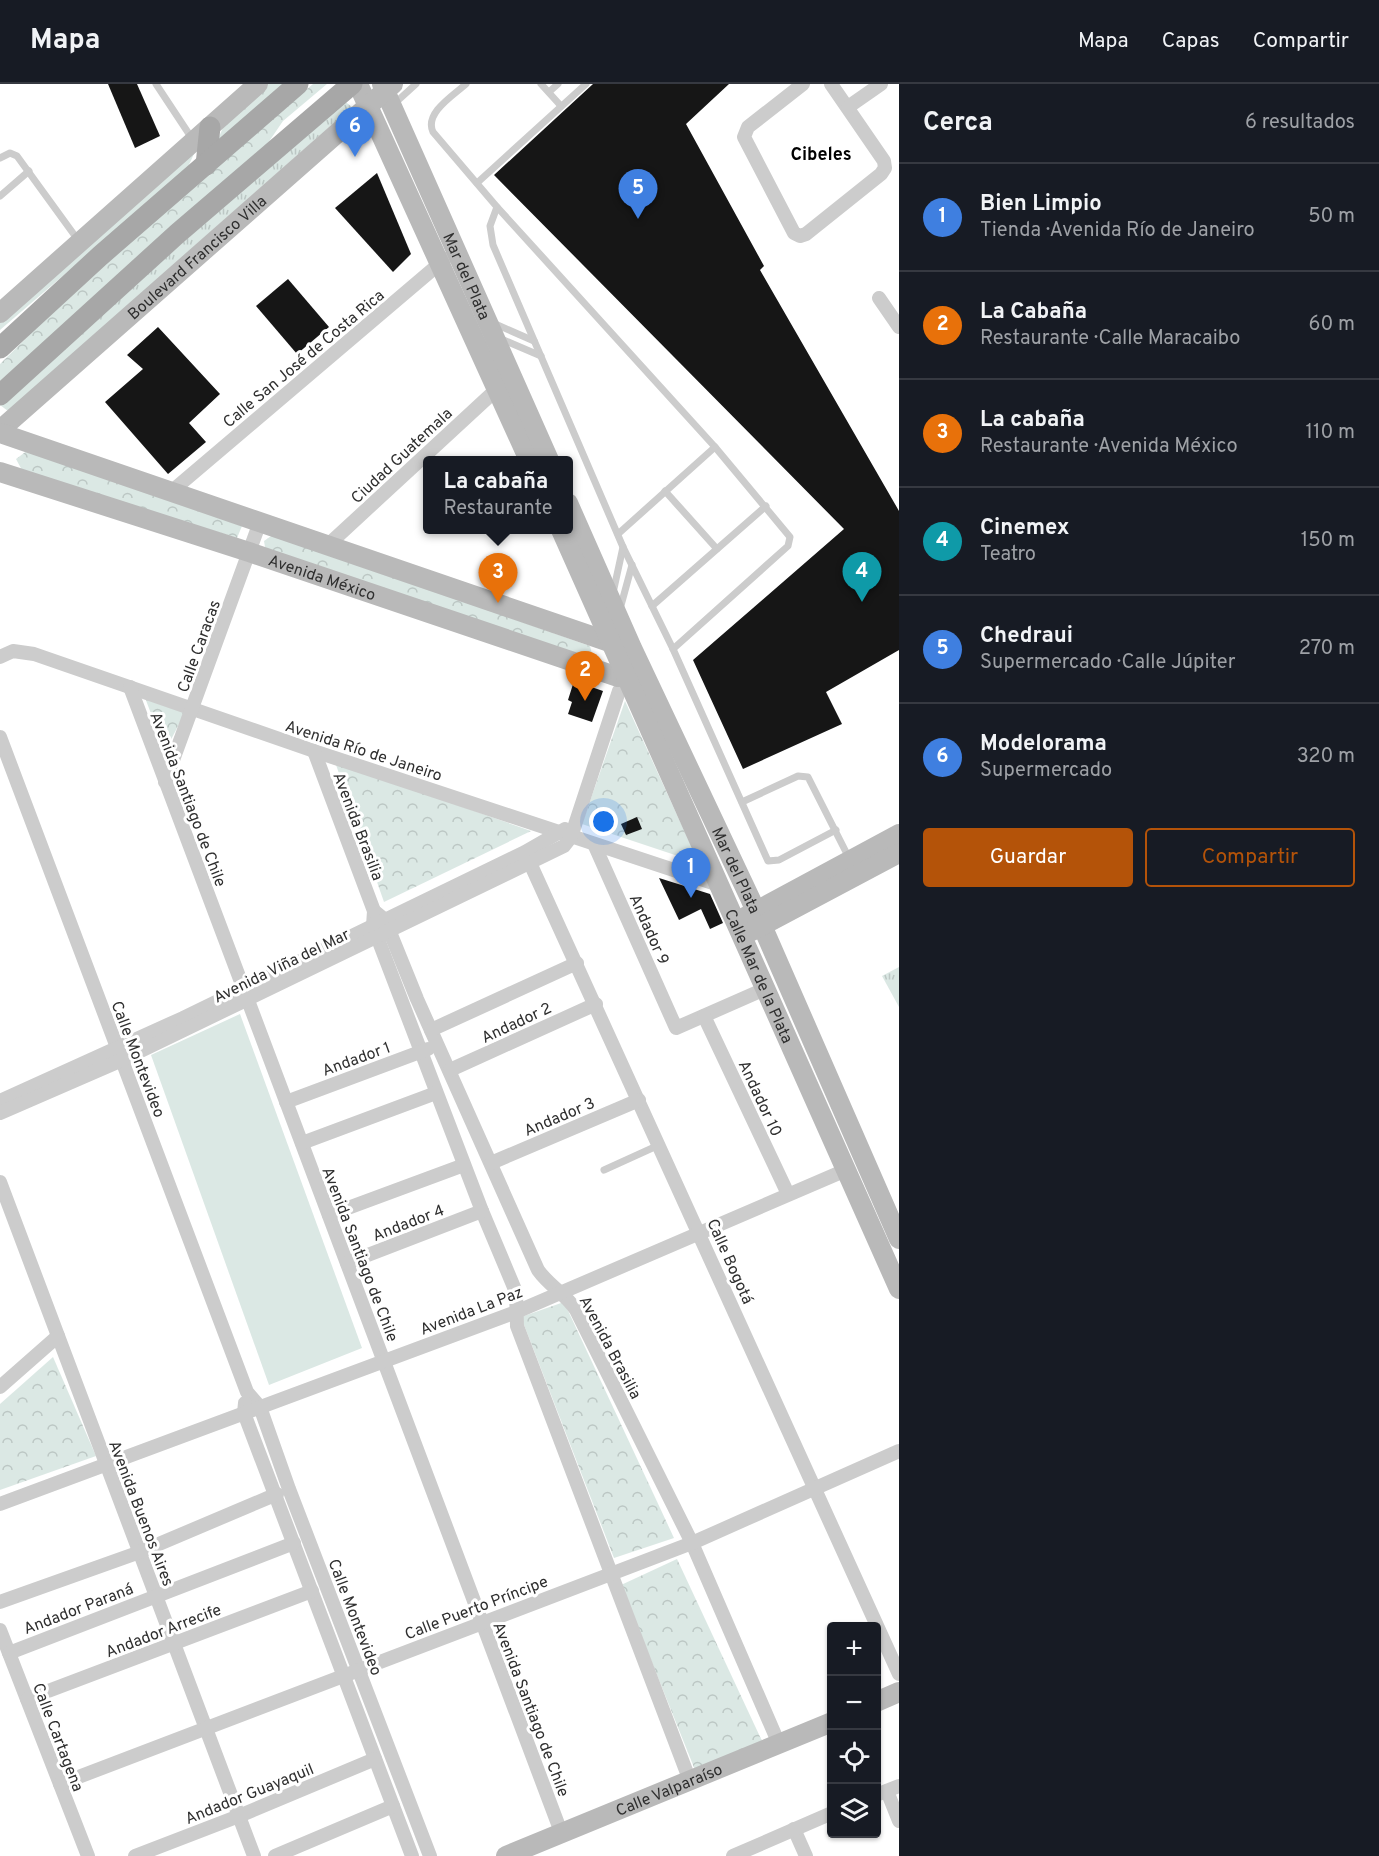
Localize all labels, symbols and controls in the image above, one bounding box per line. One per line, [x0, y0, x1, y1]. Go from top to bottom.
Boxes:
text: Mapa [30, 23, 100, 59]
text: Mapa [1078, 28, 1129, 55]
text: Capas [1162, 28, 1220, 55]
text: Compartir [1253, 28, 1349, 55]
pin: 6 [336, 107, 374, 157]
text: Cerca [923, 107, 993, 140]
text: 6 resultados [1245, 110, 1355, 136]
district label: Cibeles [790, 144, 852, 167]
pin: 5 [618, 170, 658, 219]
text: Bien Limpio [980, 191, 1102, 218]
street label: Boulevard Francisco Villa [124, 192, 272, 325]
text: 1 [939, 204, 947, 230]
text: 50 m [1308, 204, 1355, 230]
text: Tienda · Avenida Río de Janeiro [980, 218, 1255, 244]
street label: Mar del Plata [437, 230, 494, 323]
street label: Calle San José de Costa Rica [219, 286, 389, 433]
text: La Cabaña [980, 299, 1087, 326]
text: 2 [936, 312, 949, 338]
text: 60 m [1309, 312, 1355, 338]
text: Restaurante · Calle Maracaibo [980, 326, 1240, 352]
street label: Ciudad Guatemala [348, 404, 457, 509]
text: La cabaña [980, 407, 1085, 434]
text: 3 [937, 420, 949, 446]
text: 110 m [1306, 420, 1355, 446]
text: Restaurante · Avenida México [980, 434, 1238, 460]
popup [423, 456, 573, 534]
text: La cabaña [443, 469, 548, 496]
text: Restaurante [443, 496, 553, 522]
text: Cinemex [980, 515, 1070, 542]
text: 4 [936, 528, 949, 554]
text: 150 m [1301, 528, 1355, 554]
text: Teatro [980, 542, 1036, 568]
street label: Avenida México [265, 551, 378, 606]
pin: 4 [842, 552, 882, 602]
pin: 3 [478, 554, 518, 603]
street label: Calle Caracas [174, 598, 226, 696]
text: Chedraui [980, 623, 1073, 650]
text: 5 [936, 636, 949, 662]
text: 270 m [1299, 636, 1355, 662]
text: Supermercado · Calle Júpiter [980, 650, 1236, 676]
pin: 2 [566, 652, 604, 701]
street label: Avenida Santiago de Chile [145, 709, 230, 890]
street label: Avenida Río de Janeiro [282, 717, 445, 787]
text: Modelorama [980, 731, 1107, 758]
text: 6 [936, 744, 949, 770]
text: 320 m [1297, 744, 1355, 770]
text: Supermercado [980, 758, 1112, 784]
street label: Avenida Brasilia [327, 770, 387, 884]
your location [589, 807, 618, 836]
street label: Mar del Plata [706, 824, 764, 917]
button: Guardar [923, 828, 1133, 887]
button: Compartir [1145, 828, 1355, 887]
pin: 1 [672, 848, 710, 898]
street label: Andador 9 [624, 891, 673, 968]
street label: Calle Mar de la Plata [719, 906, 796, 1047]
street label: Avenida Viña del Mar [211, 925, 353, 1008]
street label: Calle Montevideo [106, 999, 169, 1121]
street label: Andador 2 [478, 999, 555, 1049]
street label: Andador 1 [320, 1038, 394, 1082]
street label: Andador 10 [733, 1058, 786, 1140]
street label: Andador 3 [521, 1094, 598, 1142]
street label: Avenida Santiago de Chile [317, 1164, 402, 1345]
street label: Andador 4 [370, 1201, 448, 1247]
street label: Calle Bogotá [701, 1216, 757, 1308]
street label: Avenida La Paz [417, 1283, 526, 1341]
street label: Avenida Brasilia [574, 1293, 645, 1403]
street label: Avenida Buenos Aires [103, 1438, 177, 1590]
street label: Calle Montevideo [323, 1557, 386, 1679]
street label: Calle Puerto Príncipe [402, 1572, 551, 1645]
street label: Andador Paraná [21, 1580, 136, 1640]
street label: Andador Arrecife [103, 1601, 224, 1663]
street label: Avenida Santiago de Chile [488, 1619, 573, 1800]
map controls [827, 1622, 881, 1838]
button: + [827, 1622, 881, 1676]
button: − [827, 1676, 881, 1730]
street label: Calle Cartagena [27, 1681, 87, 1795]
button: locate [827, 1730, 881, 1784]
street label: Andador Guayaquil [182, 1760, 317, 1830]
street label: Calle Valparaíso [613, 1760, 726, 1822]
button: layers [827, 1784, 881, 1838]

